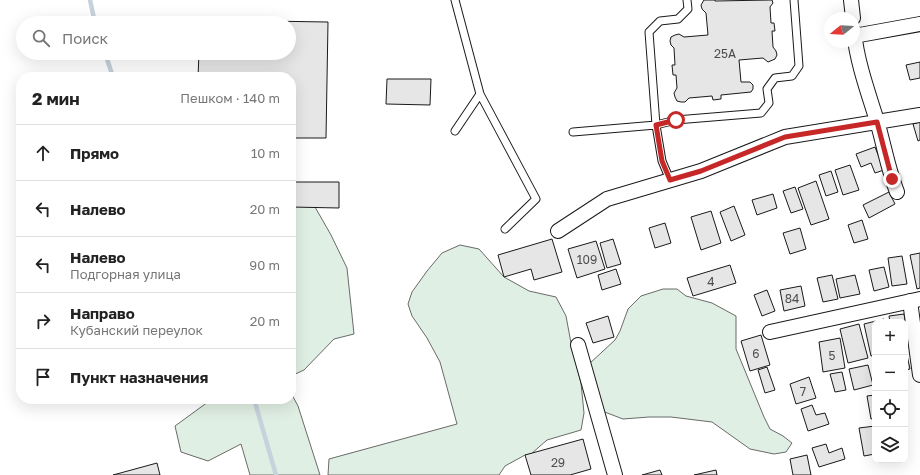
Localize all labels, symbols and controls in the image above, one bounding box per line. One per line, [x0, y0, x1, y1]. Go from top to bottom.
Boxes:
north arrow [824, 12, 860, 48]
search box [16, 16, 296, 60]
icon: search [30, 27, 52, 49]
text: Поиск [62, 29, 108, 47]
house number: 25А [714, 46, 736, 61]
text: 2 мин [32, 88, 80, 109]
text: Пешком · 140 m [180, 90, 280, 106]
route start [667, 111, 685, 129]
icon: ahead [32, 142, 54, 164]
text: Прямо [70, 144, 119, 162]
text: 10 m [251, 145, 280, 161]
route end [883, 170, 901, 188]
icon: left [32, 198, 54, 220]
text: Налево [70, 200, 126, 218]
text: 20 m [250, 201, 280, 217]
text: Налево [70, 248, 126, 266]
house number: 109 [577, 252, 597, 267]
icon: left [32, 254, 54, 276]
text: 90 m [249, 257, 280, 273]
text: Подгорная улица [70, 266, 181, 282]
house number: 4 [707, 274, 715, 289]
house number: 84 [785, 291, 799, 306]
text: Направо [70, 304, 135, 322]
icon: right [32, 310, 54, 332]
text: 20 m [250, 313, 280, 329]
map controls [872, 319, 908, 463]
button: + [872, 319, 908, 355]
text: Кубанский переулок [70, 322, 203, 338]
house number: 6 [752, 346, 760, 361]
house number: 5 [829, 348, 836, 363]
button: − [872, 355, 908, 391]
icon: arrive [32, 366, 54, 388]
text: Пункт назначения [70, 368, 208, 386]
house number: 7 [800, 384, 806, 399]
button: locate [872, 391, 908, 427]
button: layers [872, 427, 908, 463]
house number: 29 [551, 455, 565, 470]

